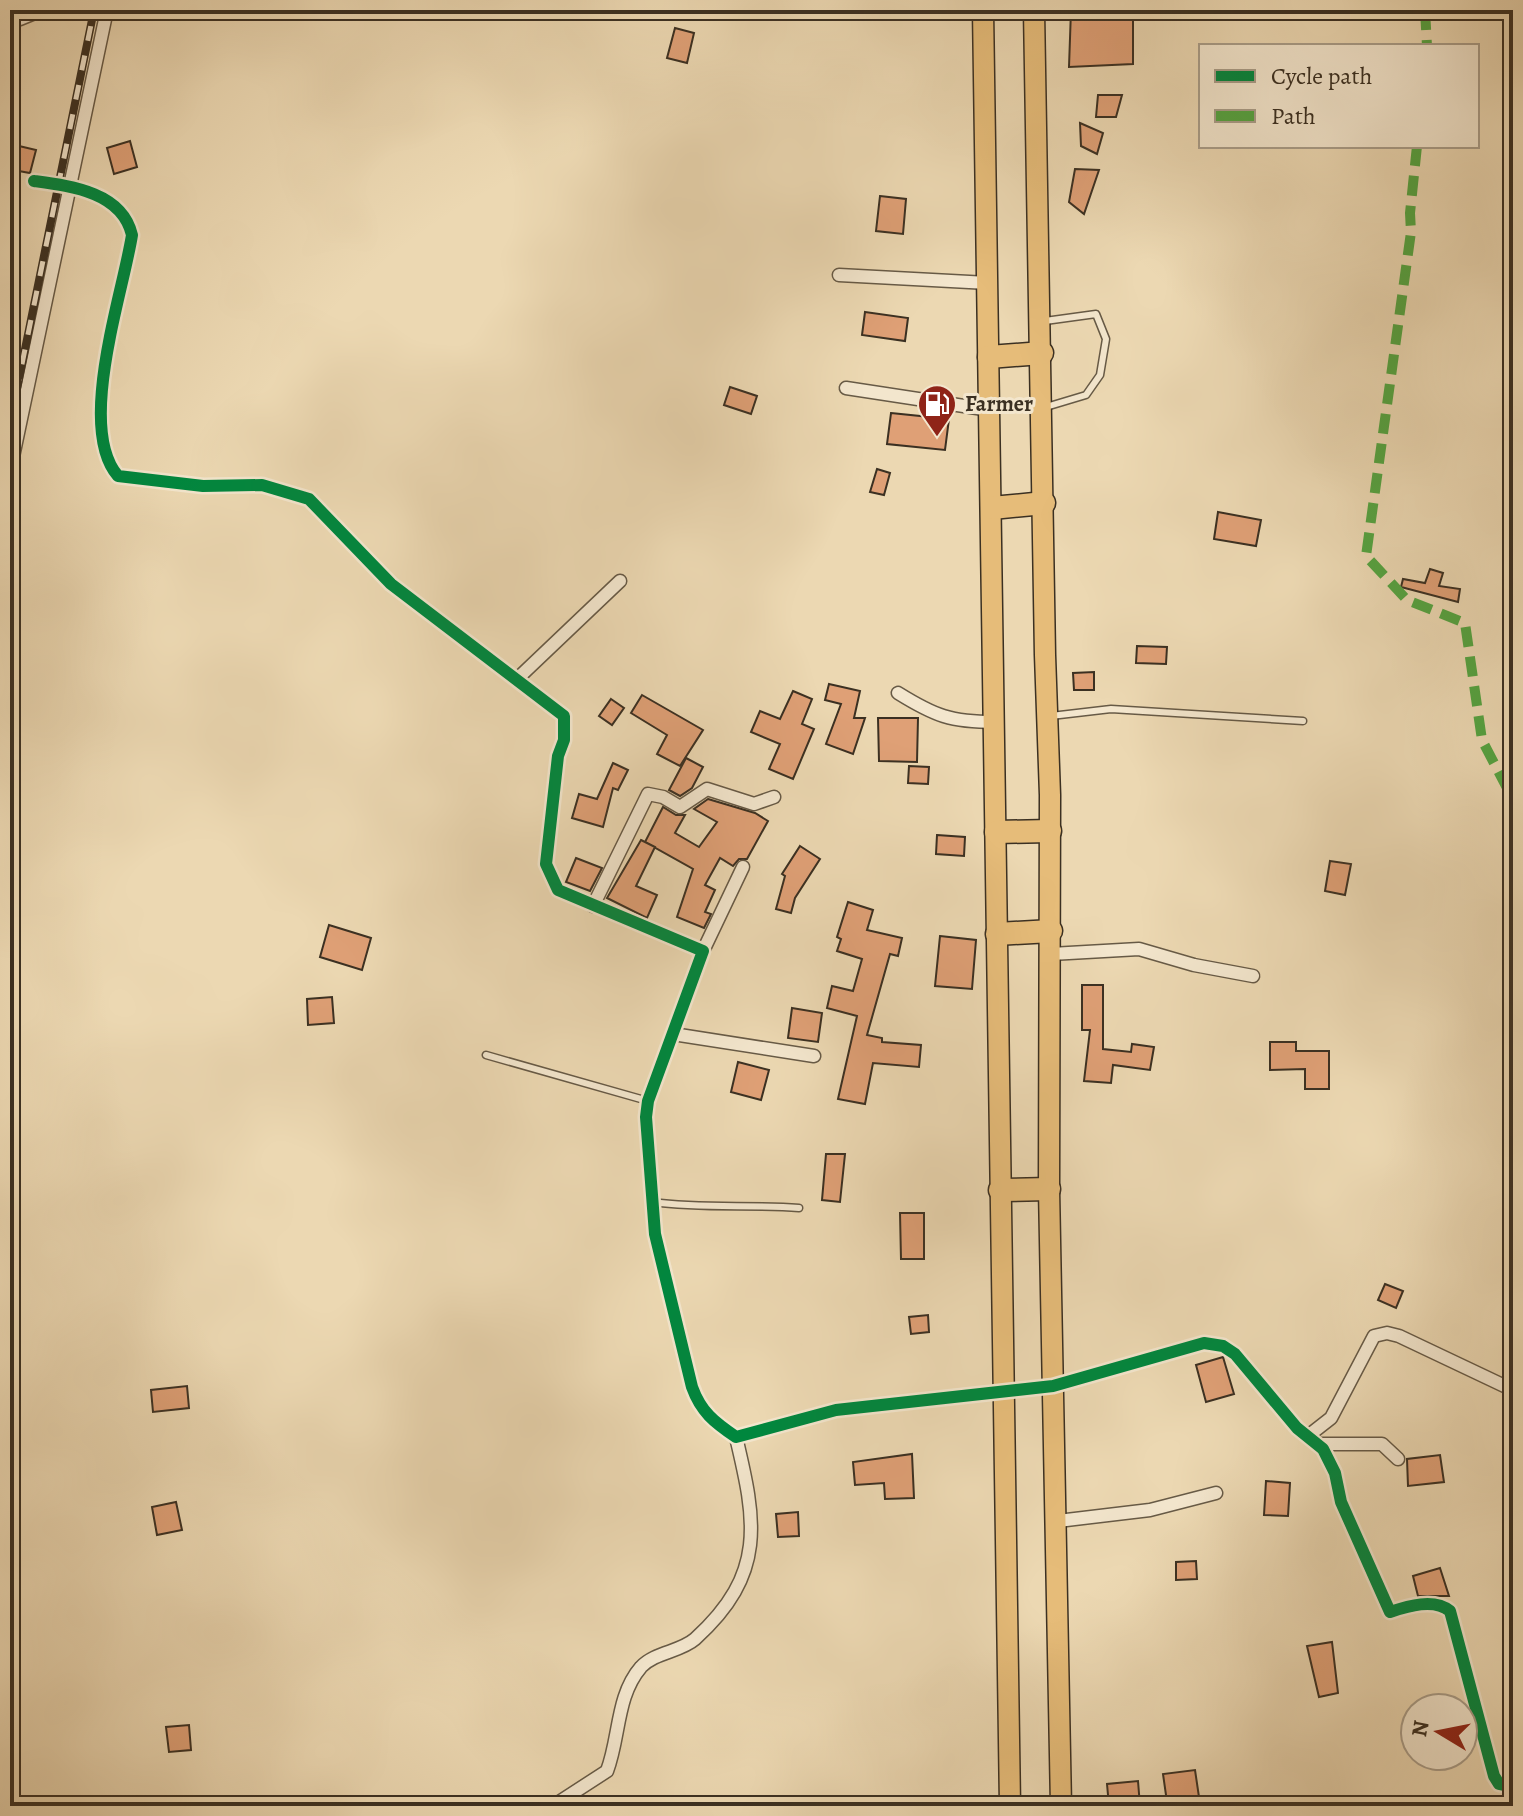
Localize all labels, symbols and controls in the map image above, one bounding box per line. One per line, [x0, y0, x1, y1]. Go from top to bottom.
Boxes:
legend [1199, 44, 1479, 148]
text: Cycle path [1271, 60, 1372, 92]
text: Path [1271, 100, 1316, 132]
fuel station icon: Farmer [916, 383, 958, 438]
place label: Farmer [965, 389, 1033, 419]
north arrow [1399, 1692, 1479, 1772]
text: N [1404, 1718, 1436, 1739]

